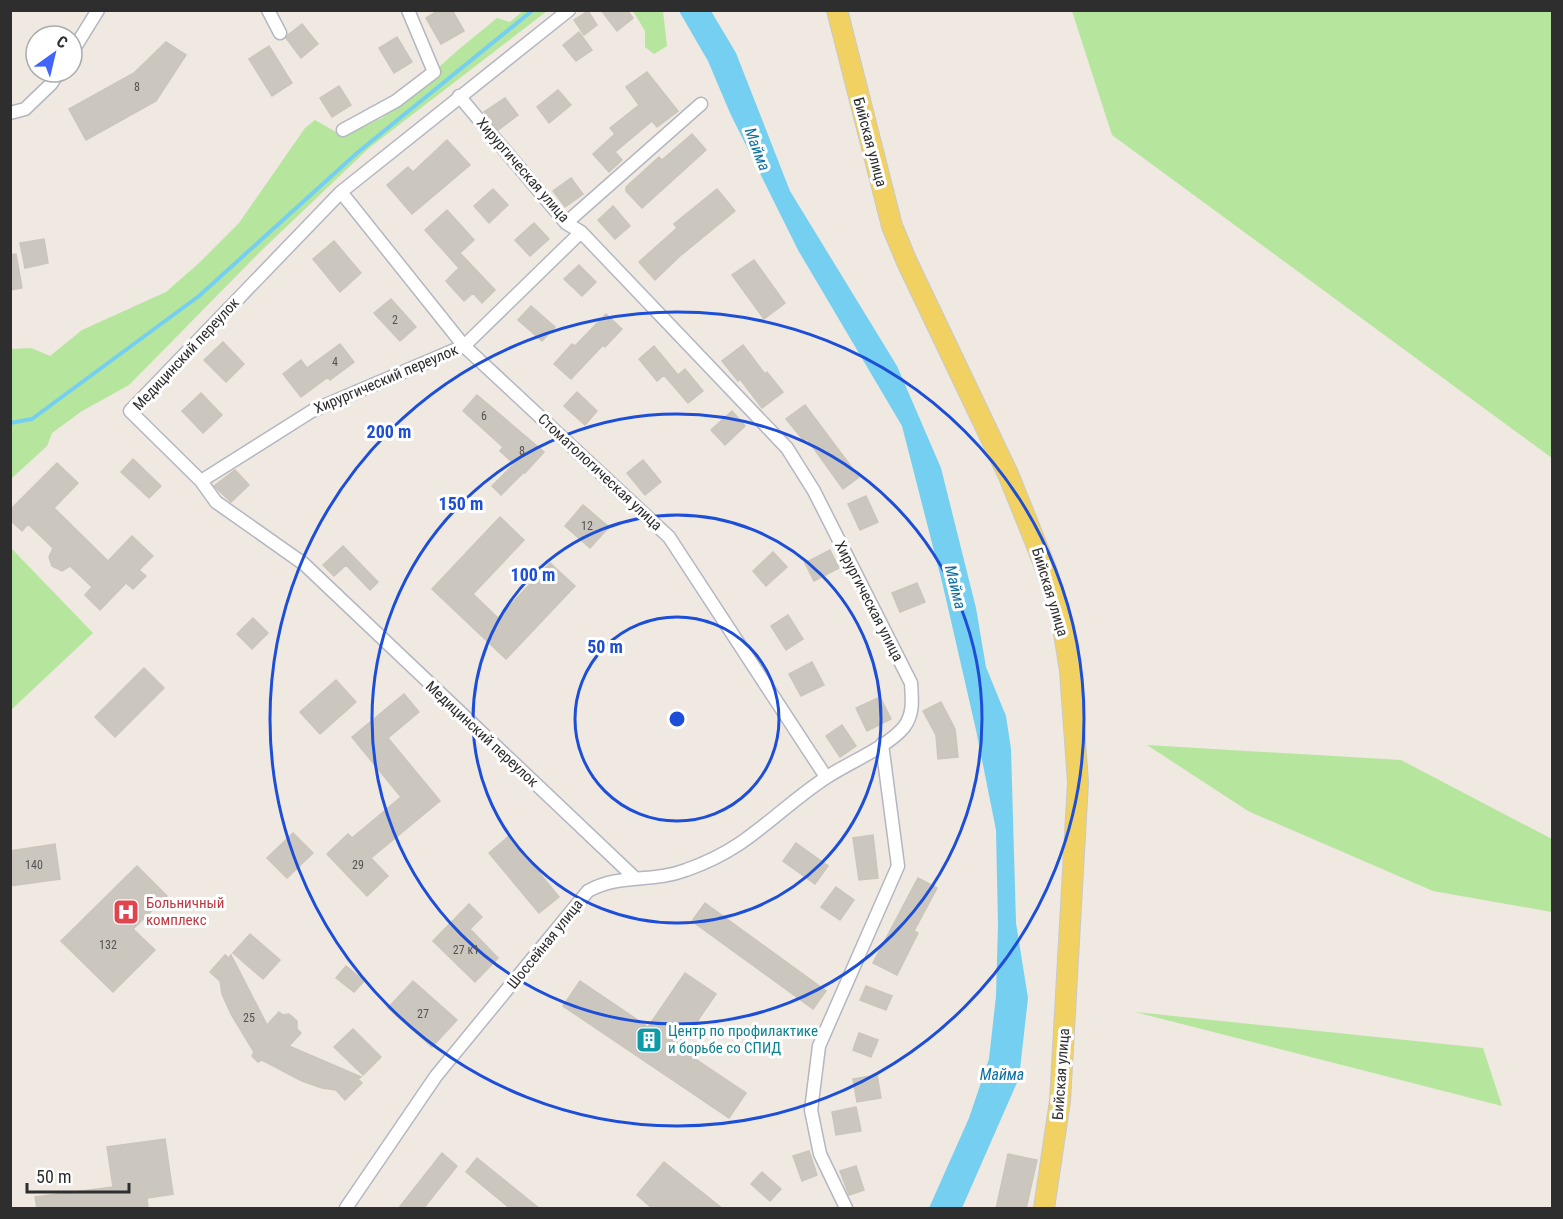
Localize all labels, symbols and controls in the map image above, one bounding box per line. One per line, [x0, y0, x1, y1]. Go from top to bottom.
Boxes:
north arrow [24, 24, 84, 84]
text: С [53, 32, 71, 52]
house number: 8 [134, 80, 140, 94]
street label: Бийская улица [849, 95, 891, 189]
street label: Хирургическая улица [473, 114, 573, 226]
water label: Майма [741, 125, 774, 173]
street label: Медицинский переулок [129, 294, 243, 414]
house number: 2 [392, 313, 398, 327]
street label: Хирургический переулок [311, 341, 461, 417]
house number: 4 [332, 355, 338, 369]
house number: 6 [481, 409, 487, 423]
street label: Стоматологическая улица [534, 410, 666, 534]
text: 200 m [367, 421, 411, 442]
house number: 8 [519, 444, 525, 458]
text: 150 m [439, 493, 483, 514]
house number: 12 [581, 519, 593, 533]
street label: Хирургическая улица [831, 538, 907, 664]
street label: Бийская улица [1028, 545, 1072, 639]
water label: Майма [941, 563, 970, 611]
text: 100 m [511, 564, 555, 585]
text: 50 m [587, 636, 623, 657]
street label: Медицинский переулок [422, 677, 542, 791]
centre of rings [667, 709, 687, 729]
house number: 140 [25, 858, 43, 872]
house number: 29 [352, 858, 364, 872]
place label: Больничный комплекс [146, 894, 224, 929]
street label: Шоссейная улица [503, 896, 587, 992]
hospital icon: Больничный комплекс [111, 897, 141, 927]
house number: 132 [99, 938, 117, 952]
house number: 27 к1 [453, 943, 479, 957]
house number: 27 [417, 1007, 429, 1021]
house number: 25 [243, 1011, 255, 1025]
place label: Центр по профилактике и борьбе со СПИД [668, 1022, 818, 1057]
building icon: Центр по профилактике и борьбе со СПИД [634, 1025, 664, 1055]
street label: Бийская улица [1049, 1028, 1073, 1120]
water label: Майма [980, 1065, 1024, 1084]
scale bar [27, 1156, 129, 1194]
text: 50 m [36, 1166, 71, 1187]

